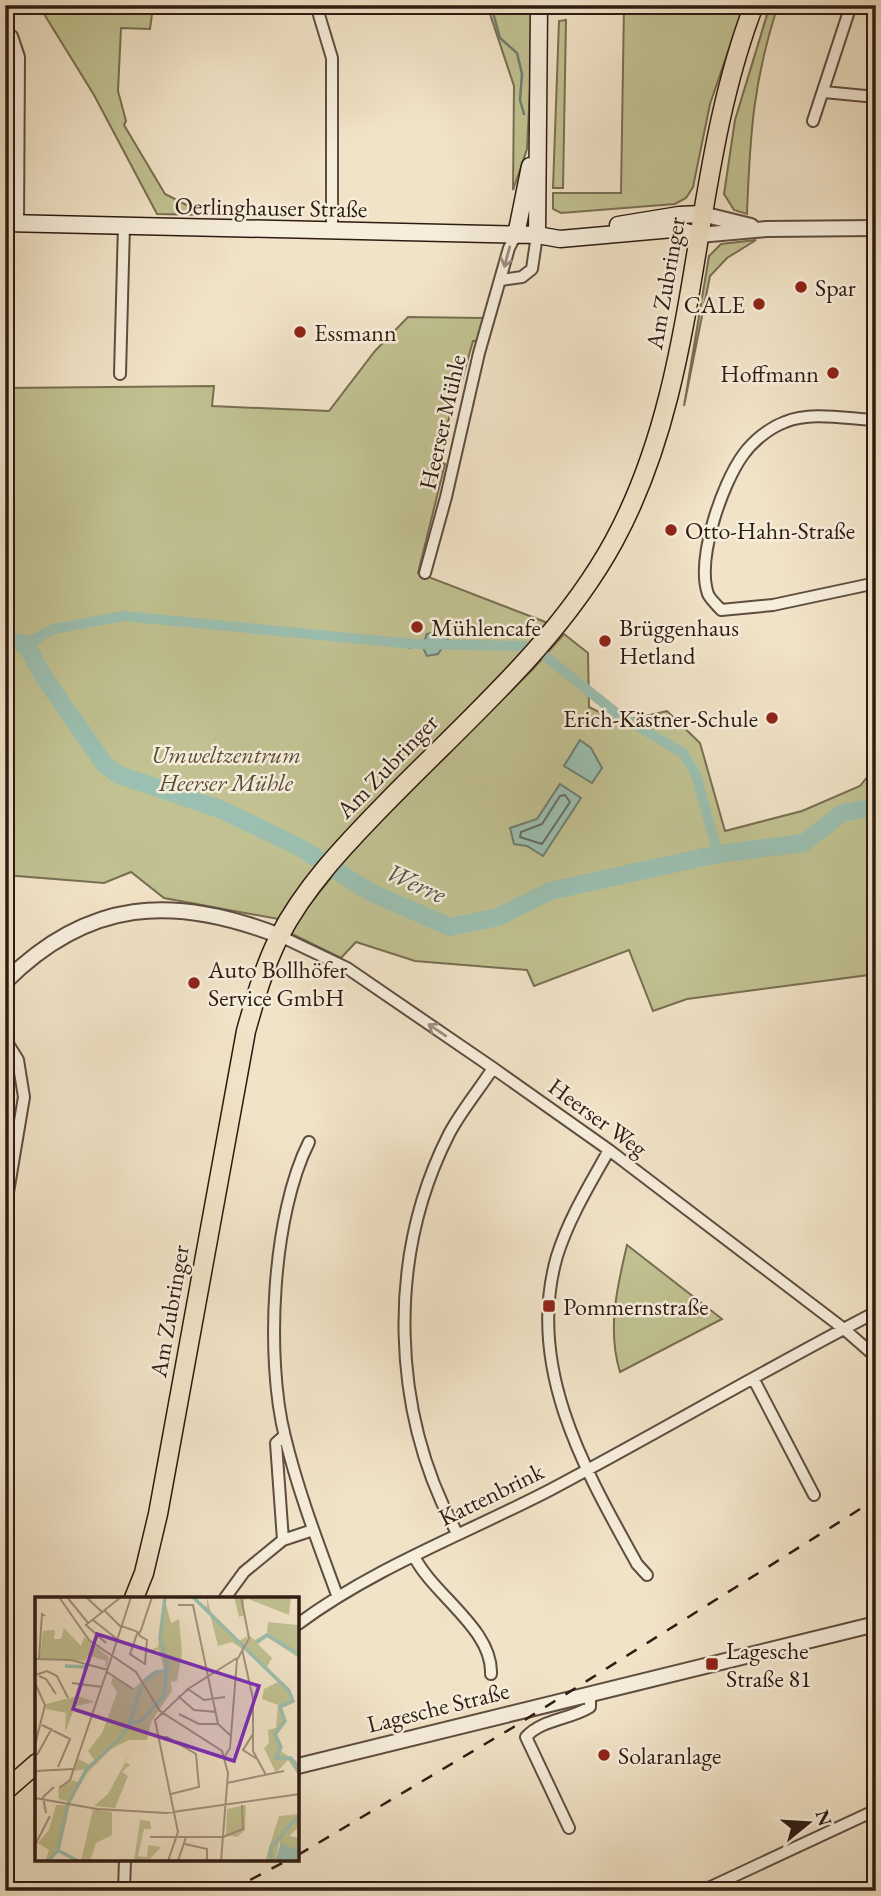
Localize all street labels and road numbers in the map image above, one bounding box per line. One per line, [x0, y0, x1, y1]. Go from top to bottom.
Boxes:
street label: Oerlinghauser Straße [174, 190, 368, 224]
street label: Am Zubringer [638, 214, 692, 353]
street label: Heerser Mühle [411, 351, 473, 493]
street label: Am Zubringer [329, 707, 445, 826]
street label: Heerser Weg [542, 1071, 654, 1164]
street label: Am Zubringer [142, 1242, 196, 1381]
street label: Kattenbrink [433, 1455, 549, 1533]
street label: Lagesche Straße [364, 1674, 512, 1740]

